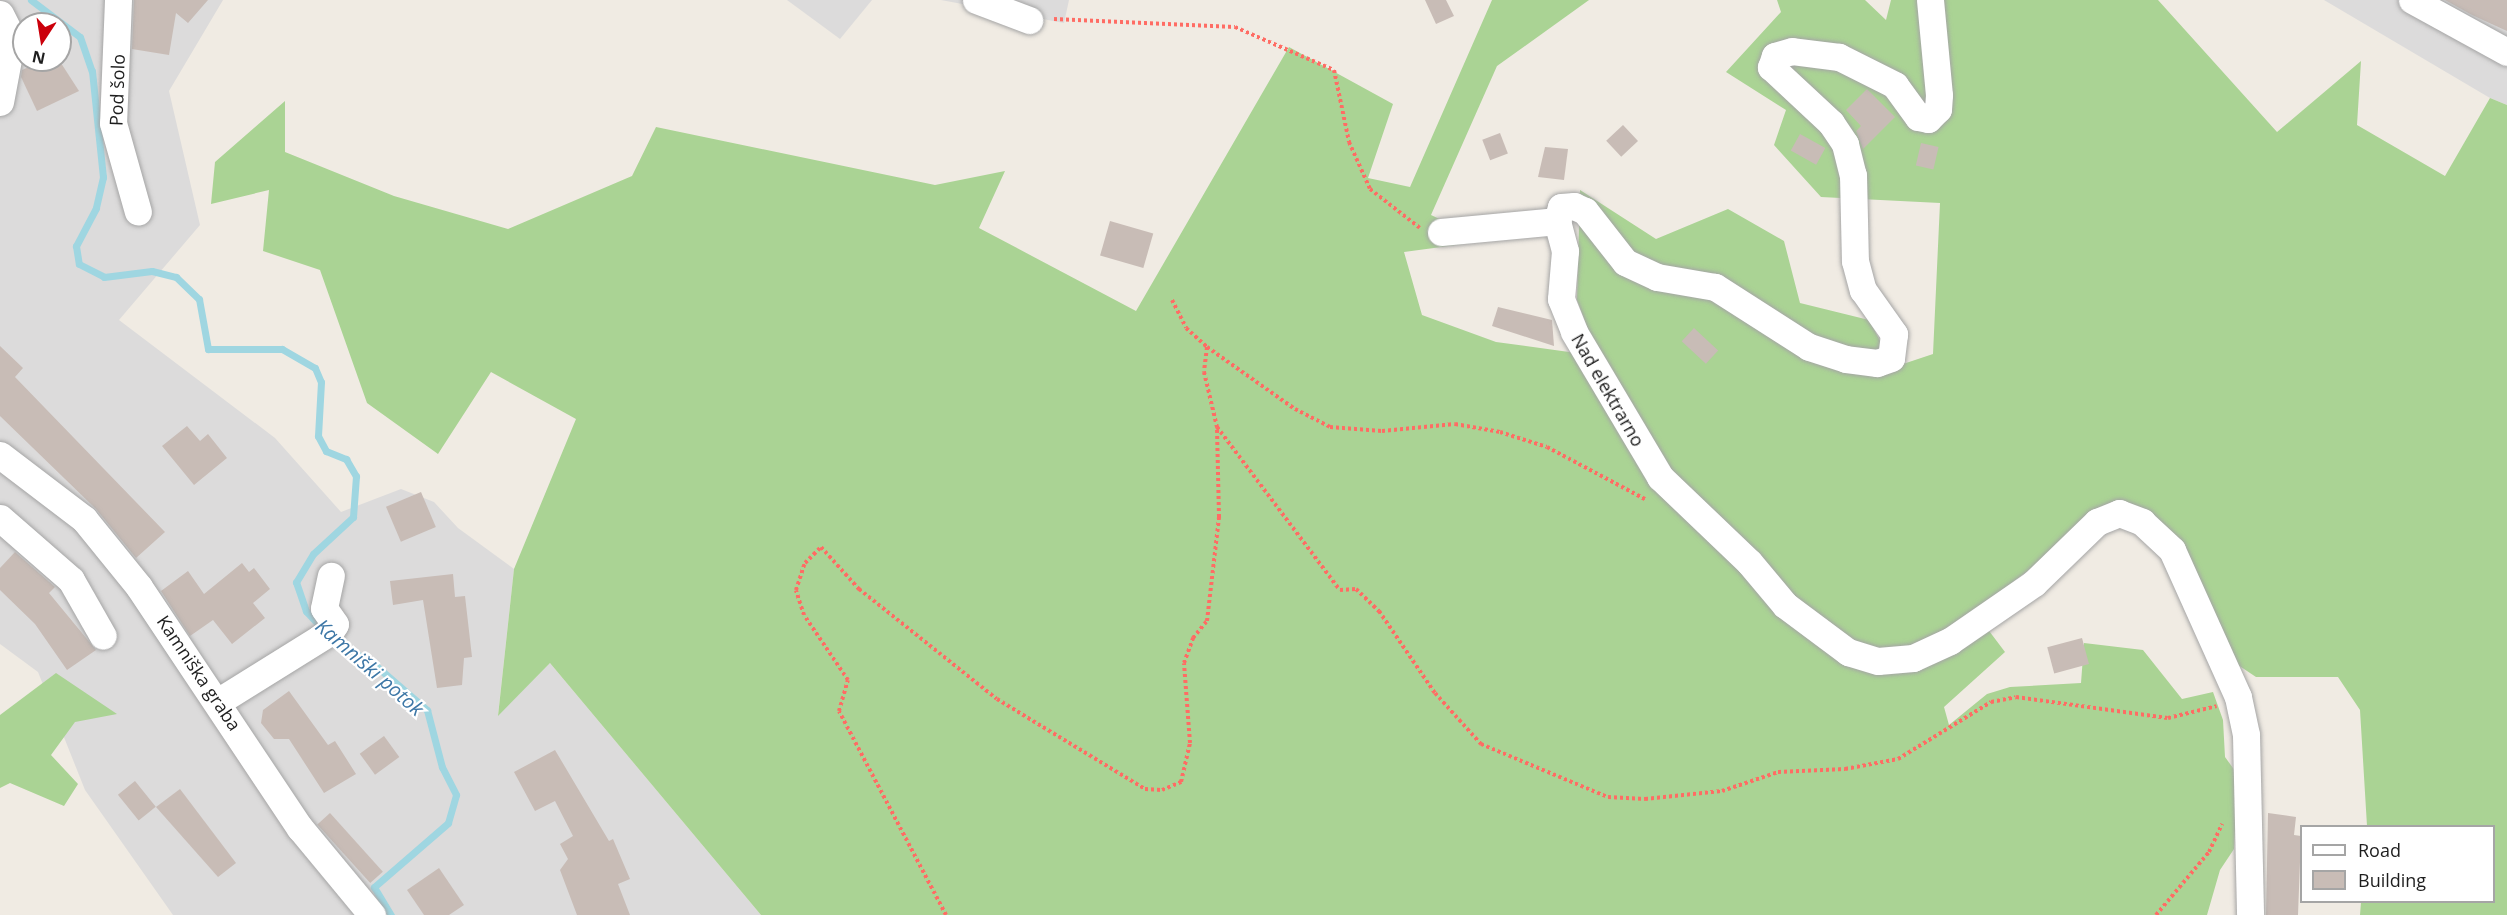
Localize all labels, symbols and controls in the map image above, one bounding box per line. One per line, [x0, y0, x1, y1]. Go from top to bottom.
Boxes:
north arrow [12, 12, 72, 72]
text: N [30, 46, 47, 70]
street label: Pod šolo [105, 54, 129, 126]
street label: Nad elektrarno [1567, 330, 1649, 450]
street label: Kamniška graba [153, 611, 245, 735]
water label: Kamniški potok [311, 613, 429, 721]
legend [2300, 825, 2495, 903]
text: Road [2358, 838, 2401, 862]
text: Building [2358, 868, 2426, 892]

